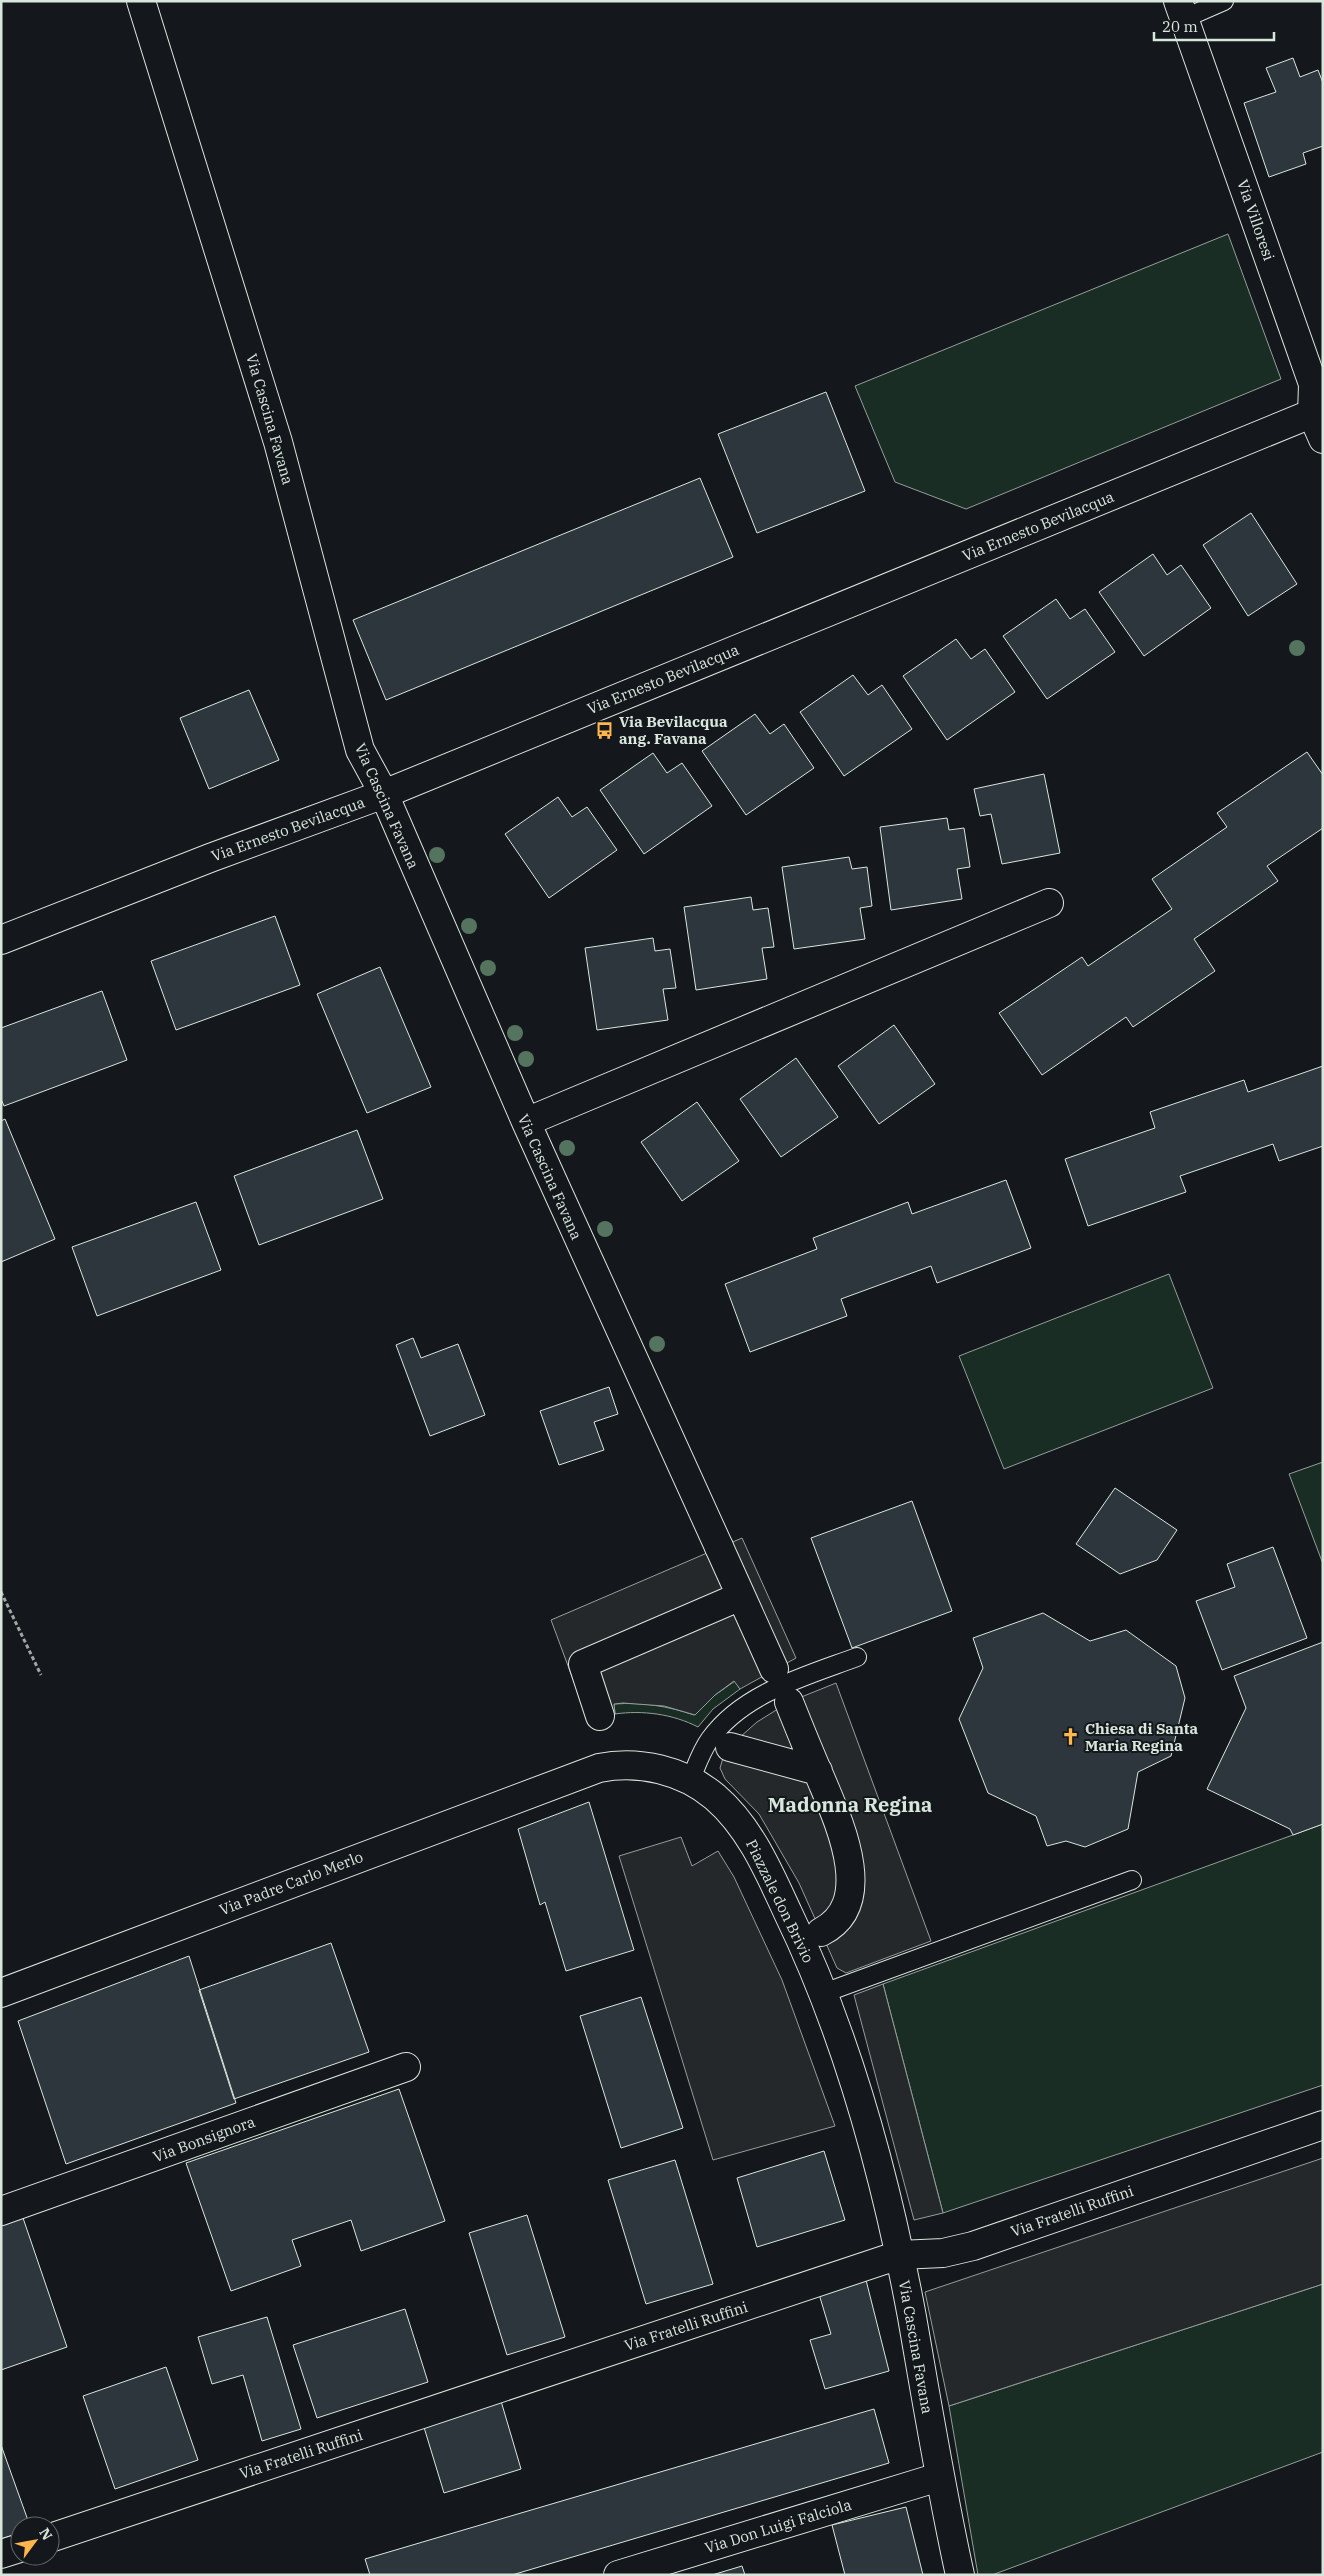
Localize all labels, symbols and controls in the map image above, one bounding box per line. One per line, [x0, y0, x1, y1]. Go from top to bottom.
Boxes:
scale bar [1154, 10, 1274, 42]
text: 20 m [1162, 17, 1198, 36]
street label: Via Villoresi [1233, 177, 1279, 263]
street label: Via Cascina Favana [242, 351, 298, 487]
street label: Via Ernesto Bevilacqua [959, 487, 1117, 565]
street label: Via Ernesto Bevilacqua [584, 640, 742, 718]
place label: Via Bevilacqua ang. Favana [619, 712, 728, 748]
bus stop icon: Via Bevilacqua ang. Favana [595, 720, 615, 740]
street label: Via Cascina Favana [351, 740, 423, 872]
street label: Via Ernesto Bevilacqua [209, 792, 367, 866]
street label: Via Cascina Favana [514, 1111, 586, 1243]
place label: Chiesa di Santa Maria Regina [1085, 1719, 1198, 1755]
church icon: Chiesa di Santa Maria Regina [1061, 1727, 1081, 1747]
district label: Madonna Regina [768, 1791, 932, 1818]
street label: Piazzale don Brivio [742, 1836, 818, 1966]
street label: Via Padre Carlo Merlo [217, 1847, 365, 1919]
street label: Via Bonsignora [150, 2112, 258, 2166]
street label: Via Fratelli Ruffini [1008, 2181, 1136, 2241]
street label: Via Cascina Favana [895, 2279, 937, 2415]
street label: Via Fratelli Ruffini [622, 2297, 750, 2355]
street label: Via Fratelli Ruffini [237, 2425, 365, 2483]
street label: Via Don Luigi Falciola [702, 2495, 854, 2557]
north arrow [10, 2516, 60, 2566]
text: N [35, 2525, 57, 2544]

